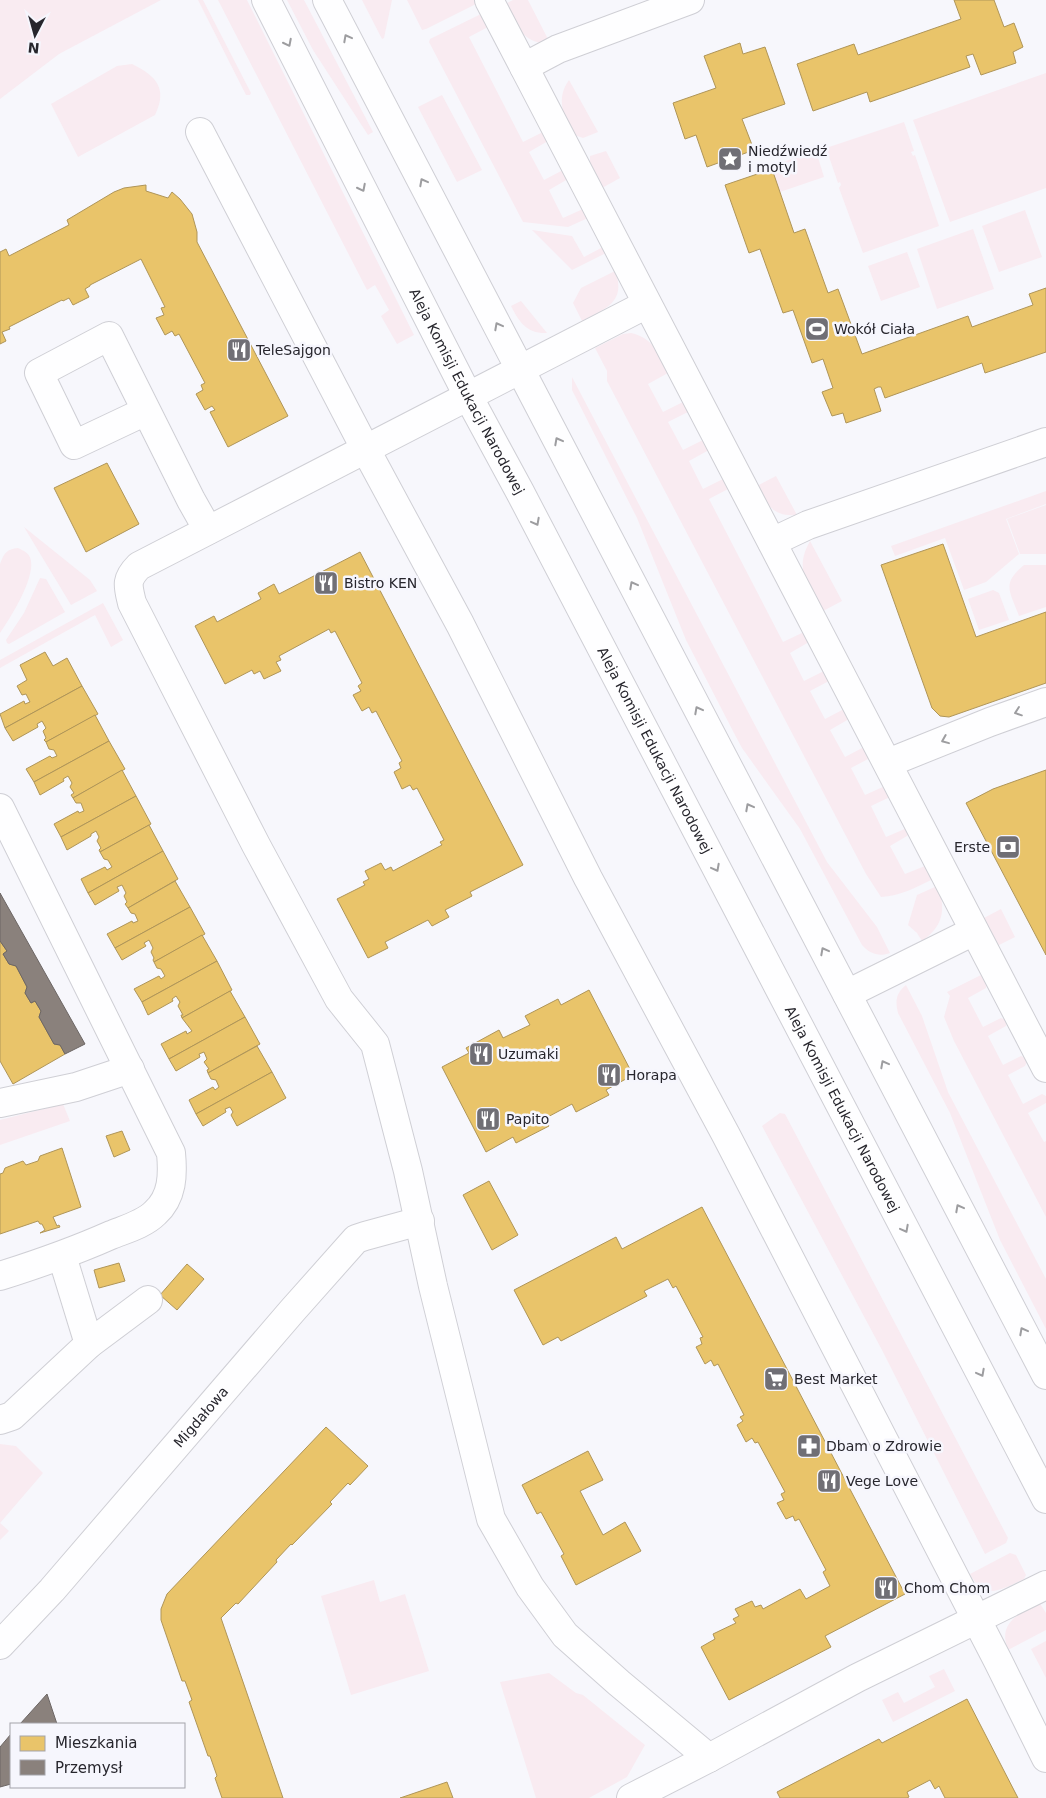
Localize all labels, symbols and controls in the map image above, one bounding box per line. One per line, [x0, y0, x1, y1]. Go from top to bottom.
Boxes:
north arrow [10, 10, 60, 60]
one-way arrow [344, 35, 354, 44]
one-way arrow [282, 38, 292, 47]
text: N [27, 39, 40, 56]
place label: Niedźwiedź i motyl [748, 143, 827, 175]
place icon: Niedźwiedź i motyl [717, 146, 743, 172]
one-way arrow [419, 179, 429, 188]
one-way arrow [356, 183, 366, 192]
street label: Aleja Komisji Edukacji Narodowej [406, 286, 528, 497]
sports icon: Wokół Ciała [804, 316, 830, 342]
place label: Wokół Ciała [834, 321, 915, 337]
one-way arrow [494, 323, 504, 332]
restaurant icon: TeleSajgon [226, 337, 252, 363]
place label: TeleSajgon [255, 342, 331, 358]
one-way arrow [554, 437, 564, 446]
one-way arrow [530, 517, 540, 526]
restaurant icon: Bistro KEN [313, 570, 339, 596]
place label: Bistro KEN [344, 575, 417, 591]
one-way arrow [629, 581, 639, 590]
street label: Aleja Komisji Edukacji Narodowej [594, 644, 715, 856]
one-way arrow [694, 706, 704, 715]
one-way arrow [1014, 706, 1023, 716]
one-way arrow [941, 734, 950, 745]
one-way arrow [745, 803, 755, 812]
bank icon: Erste [995, 834, 1021, 860]
place label: Erste [954, 839, 990, 855]
one-way arrow [710, 863, 720, 872]
one-way arrow [821, 947, 831, 956]
street label: Aleja Komisji Edukacji Narodowej [782, 1003, 903, 1215]
restaurant icon: Uzumaki [468, 1041, 494, 1067]
place label: Uzumaki [498, 1046, 559, 1062]
one-way arrow [880, 1060, 890, 1069]
restaurant icon: Horapa [596, 1062, 622, 1088]
place label: Horapa [626, 1067, 677, 1083]
restaurant icon: Papito [475, 1106, 501, 1132]
place label: Papito [506, 1111, 549, 1127]
one-way arrow [955, 1204, 965, 1213]
one-way arrow [899, 1224, 909, 1233]
one-way arrow [1019, 1328, 1029, 1337]
supermarket icon: Best Market [763, 1366, 789, 1392]
one-way arrow [975, 1368, 985, 1377]
place label: Best Market [794, 1371, 878, 1387]
street label: Migdałowa [170, 1383, 231, 1451]
pharmacy icon: Dbam o Zdrowie [796, 1433, 822, 1459]
place label: Dbam o Zdrowie [826, 1438, 942, 1454]
restaurant icon: Vege Love [816, 1468, 842, 1494]
place label: Vege Love [846, 1473, 918, 1489]
restaurant icon: Chom Chom [873, 1575, 899, 1601]
place label: Chom Chom [904, 1580, 990, 1596]
legend [10, 1723, 185, 1788]
text: Mieszkania [55, 1734, 138, 1752]
text: Przemysł [55, 1759, 123, 1777]

